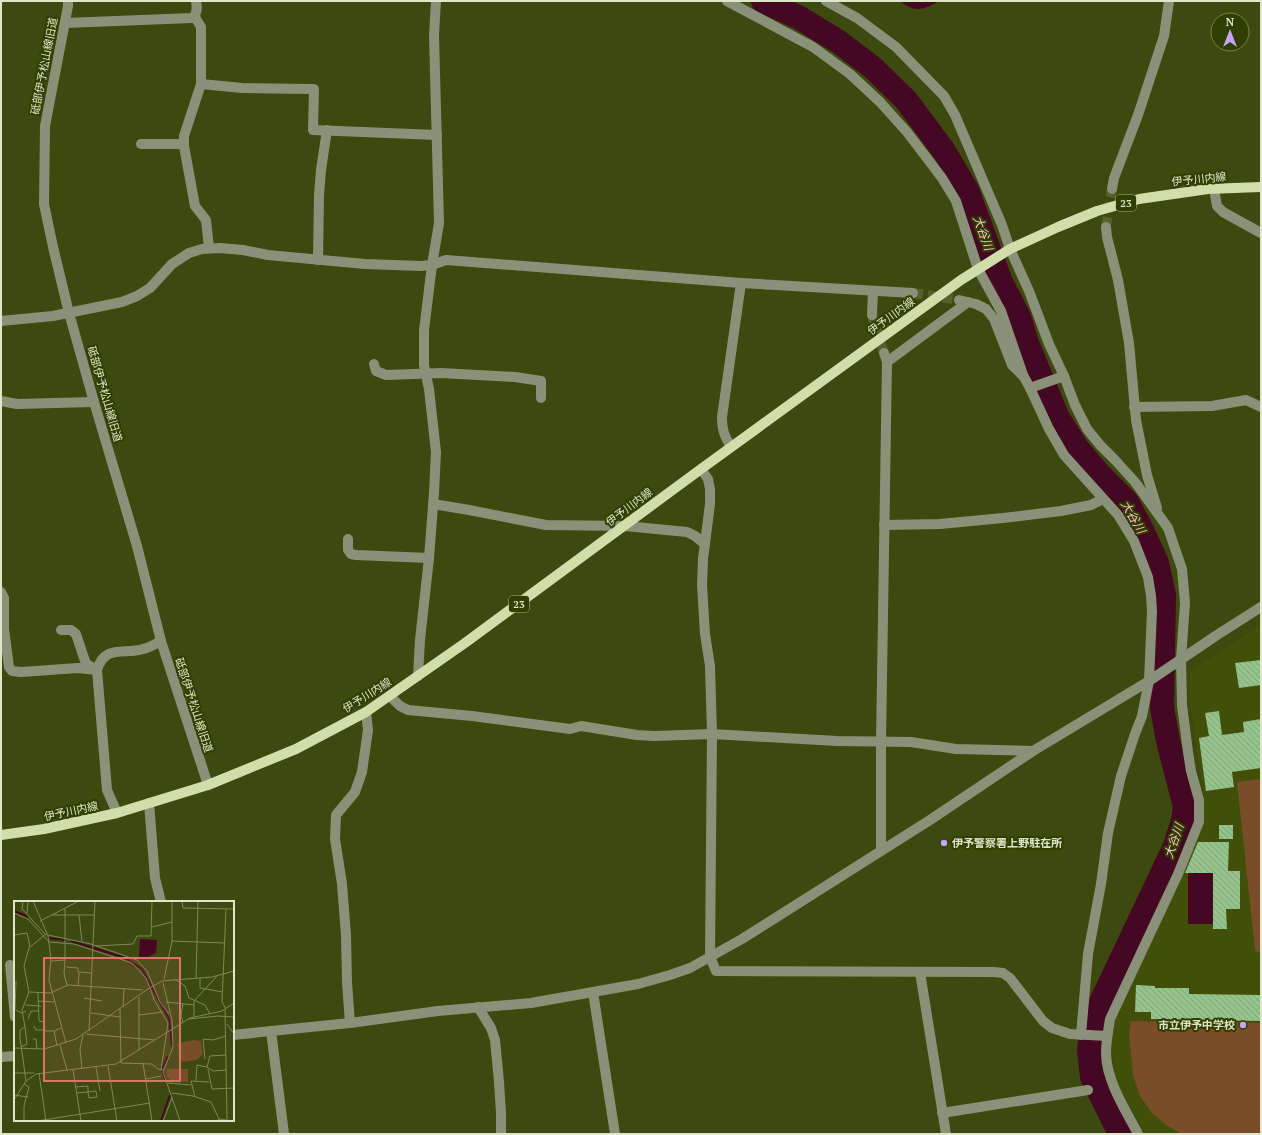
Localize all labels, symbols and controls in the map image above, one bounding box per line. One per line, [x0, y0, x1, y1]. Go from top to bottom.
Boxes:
north arrow [1210, 12, 1250, 52]
text: N [1226, 15, 1235, 29]
street label: 砥部伊予松山線旧道 [28, 16, 60, 116]
street label: 伊予川内線 [1171, 169, 1227, 189]
road number: 23 [1116, 195, 1136, 211]
water label: 大谷川 [970, 213, 997, 254]
street label: 伊予川内線 [865, 294, 917, 338]
street label: 砥部伊予松山線旧道 [85, 344, 125, 444]
street label: 伊予川内線 [603, 485, 655, 529]
water label: 大谷川 [1118, 497, 1150, 538]
road number: 23 [509, 596, 529, 612]
street label: 砥部伊予松山線旧道 [172, 656, 216, 754]
street label: 伊予川内線 [340, 674, 394, 716]
street label: 伊予川内線 [43, 798, 99, 824]
water label: 大谷川 [1161, 819, 1187, 860]
place label: 伊予警察署上野駐在所 [952, 836, 1062, 850]
marker: 伊予警察署上野駐在所 [939, 838, 949, 848]
inset map [14, 901, 234, 1121]
place label: 市立伊予中学校 [1158, 1018, 1235, 1032]
marker: 市立伊予中学校 [1238, 1020, 1248, 1030]

